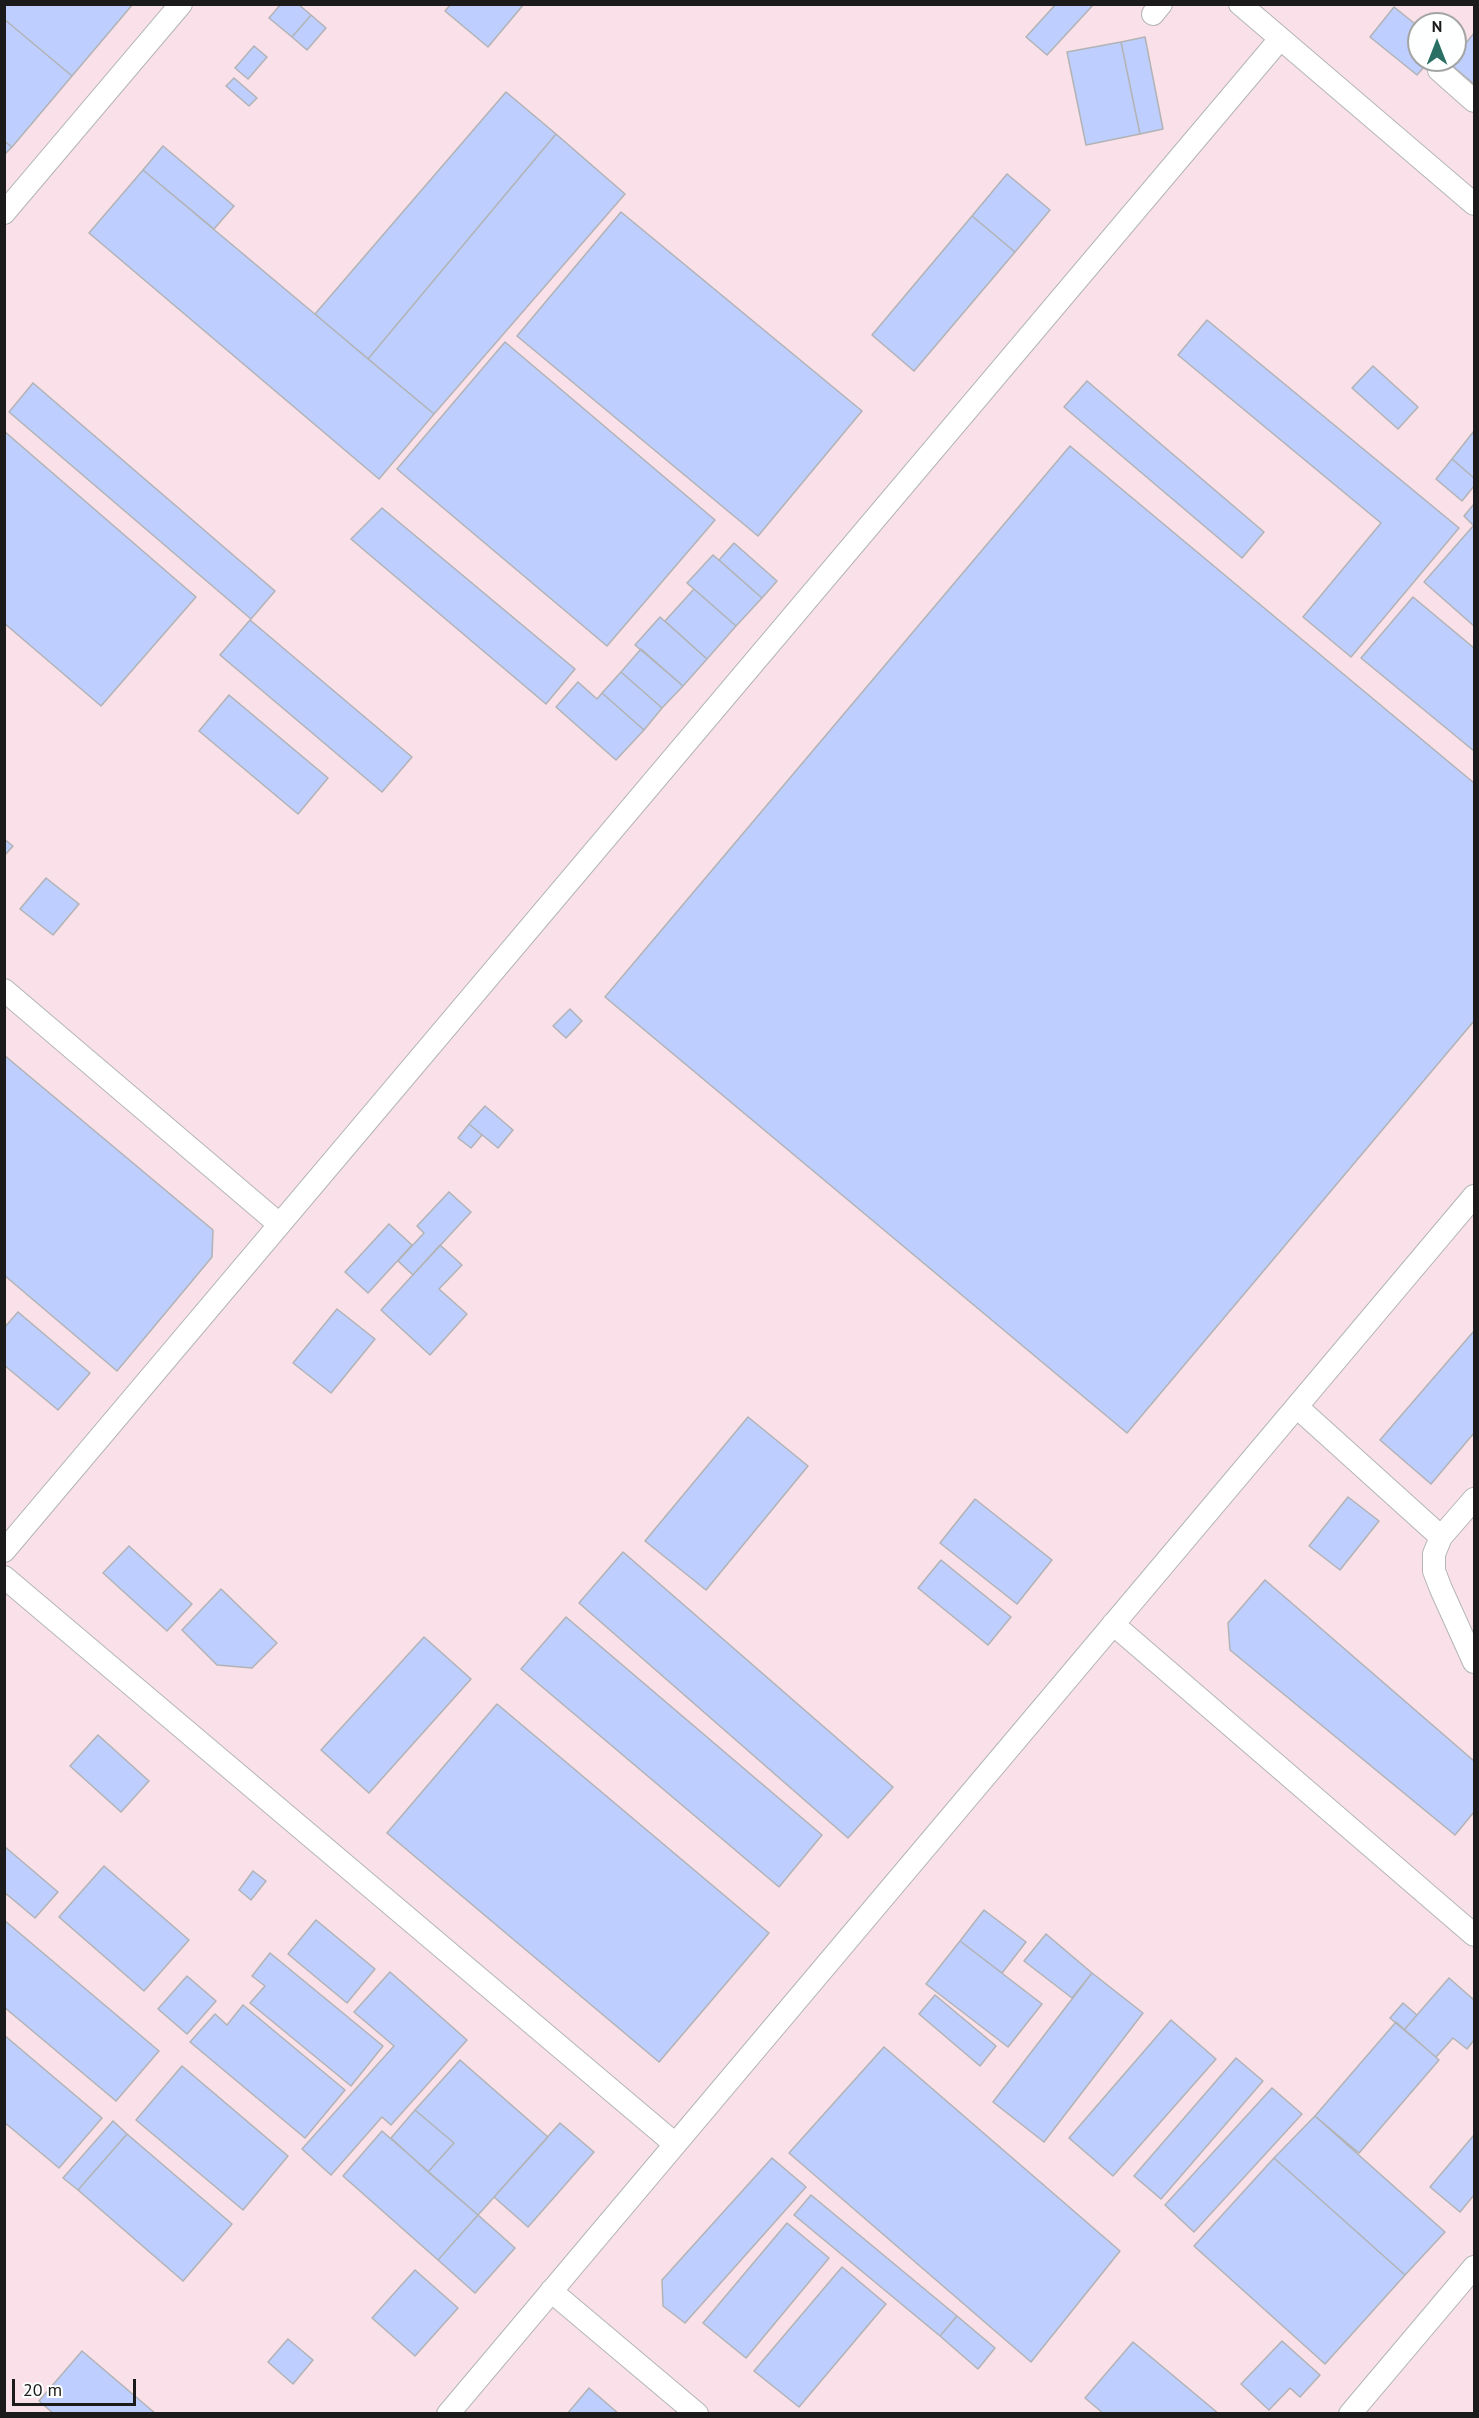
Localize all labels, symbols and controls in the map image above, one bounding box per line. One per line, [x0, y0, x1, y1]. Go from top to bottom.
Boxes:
north arrow [1407, 12, 1467, 72]
text: N [1432, 16, 1442, 36]
scale bar [15, 2367, 140, 2405]
text: 20 m [23, 2378, 62, 2401]

